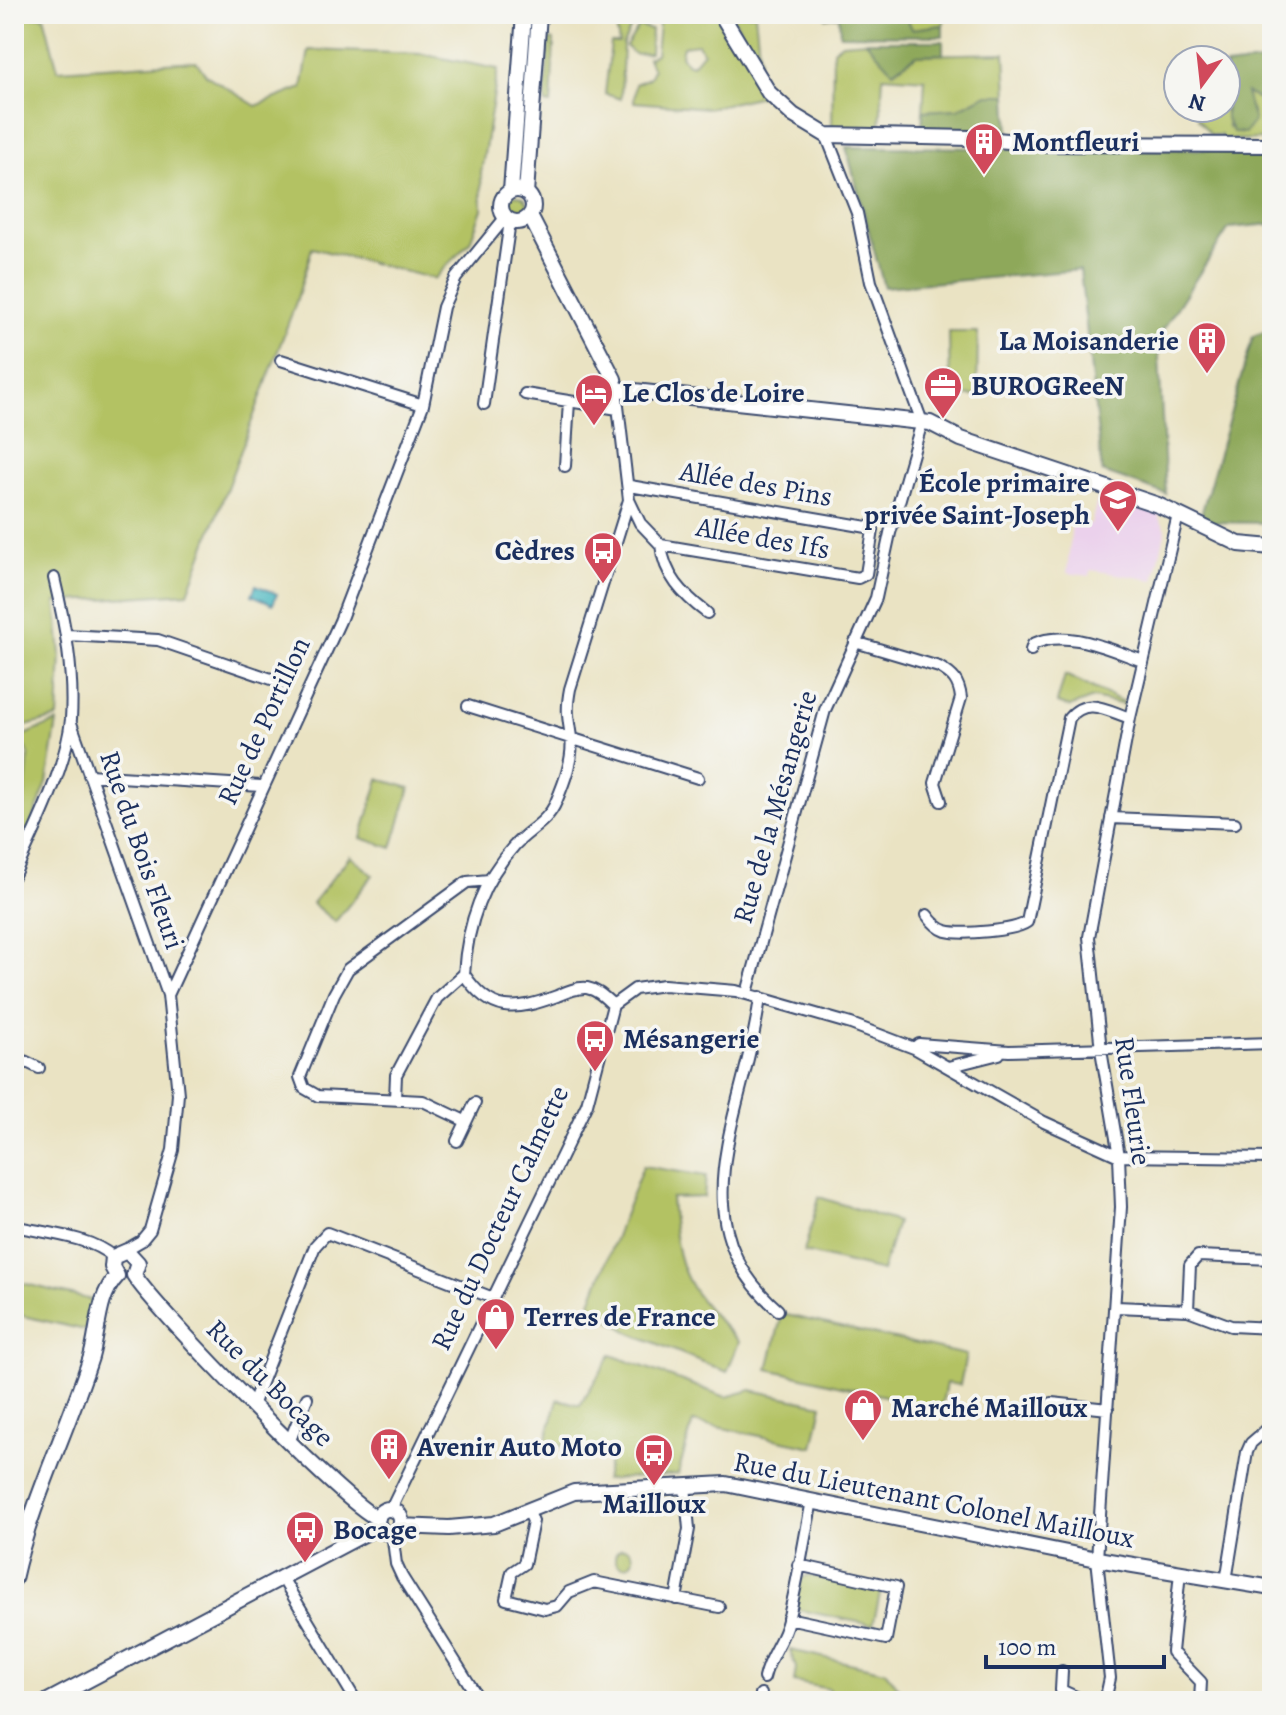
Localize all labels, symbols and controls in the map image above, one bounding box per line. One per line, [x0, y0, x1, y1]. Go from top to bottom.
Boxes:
north arrow [1162, 44, 1242, 124]
text: N [1185, 86, 1209, 119]
building icon: Montfleuri [963, 121, 1005, 176]
place label: Montfleuri [1012, 123, 1139, 161]
building icon: La Moisanderie [1186, 320, 1228, 375]
place label: La Moisanderie [999, 322, 1179, 360]
office icon: BUROGReeN [922, 365, 964, 420]
place label: BUROGReeN [971, 367, 1124, 405]
hotel icon: Le Clos de Loire [573, 372, 615, 427]
place label: Le Clos de Loire [622, 374, 805, 412]
street label: Allée des Pins [676, 452, 835, 516]
place label: École primaire privée Saint-Joseph [864, 464, 1090, 534]
school or university icon: École primaire privée Saint-Joseph [1097, 478, 1139, 533]
street label: Allée des Ifs [692, 507, 833, 568]
bus stop icon: Cèdres [582, 530, 624, 585]
place label: Cèdres [495, 532, 575, 570]
street label: Rue de Portillon [208, 631, 320, 811]
street label: Rue de la Mésangerie [724, 686, 826, 928]
street label: Rue du Bois Fleuri [90, 746, 194, 954]
bus stop icon: Mésangerie [574, 1018, 616, 1073]
place label: Mésangerie [623, 1020, 760, 1058]
street label: Rue Fleurie [1105, 1034, 1161, 1168]
street label: Rue du Docteur Calmette [422, 1079, 578, 1357]
shop icon: Terres de France [475, 1296, 517, 1351]
place label: Terres de France [524, 1298, 716, 1336]
street label: Rue du Bocage [198, 1311, 342, 1455]
shop icon: Marché Mailloux [842, 1387, 884, 1442]
place label: Marché Mailloux [891, 1389, 1087, 1427]
building icon: Avenir Auto Moto [368, 1426, 410, 1481]
place label: Avenir Auto Moto [416, 1428, 622, 1466]
bus stop icon: Mailloux [633, 1432, 675, 1487]
street label: Rue du Lieutenant Colonel Mailloux [730, 1442, 1138, 1558]
place label: Mailloux [602, 1485, 706, 1523]
bus stop icon: Bocage [284, 1509, 326, 1564]
place label: Bocage [333, 1511, 417, 1549]
scale bar [986, 1619, 1164, 1669]
text: 100 m [998, 1631, 1057, 1663]

